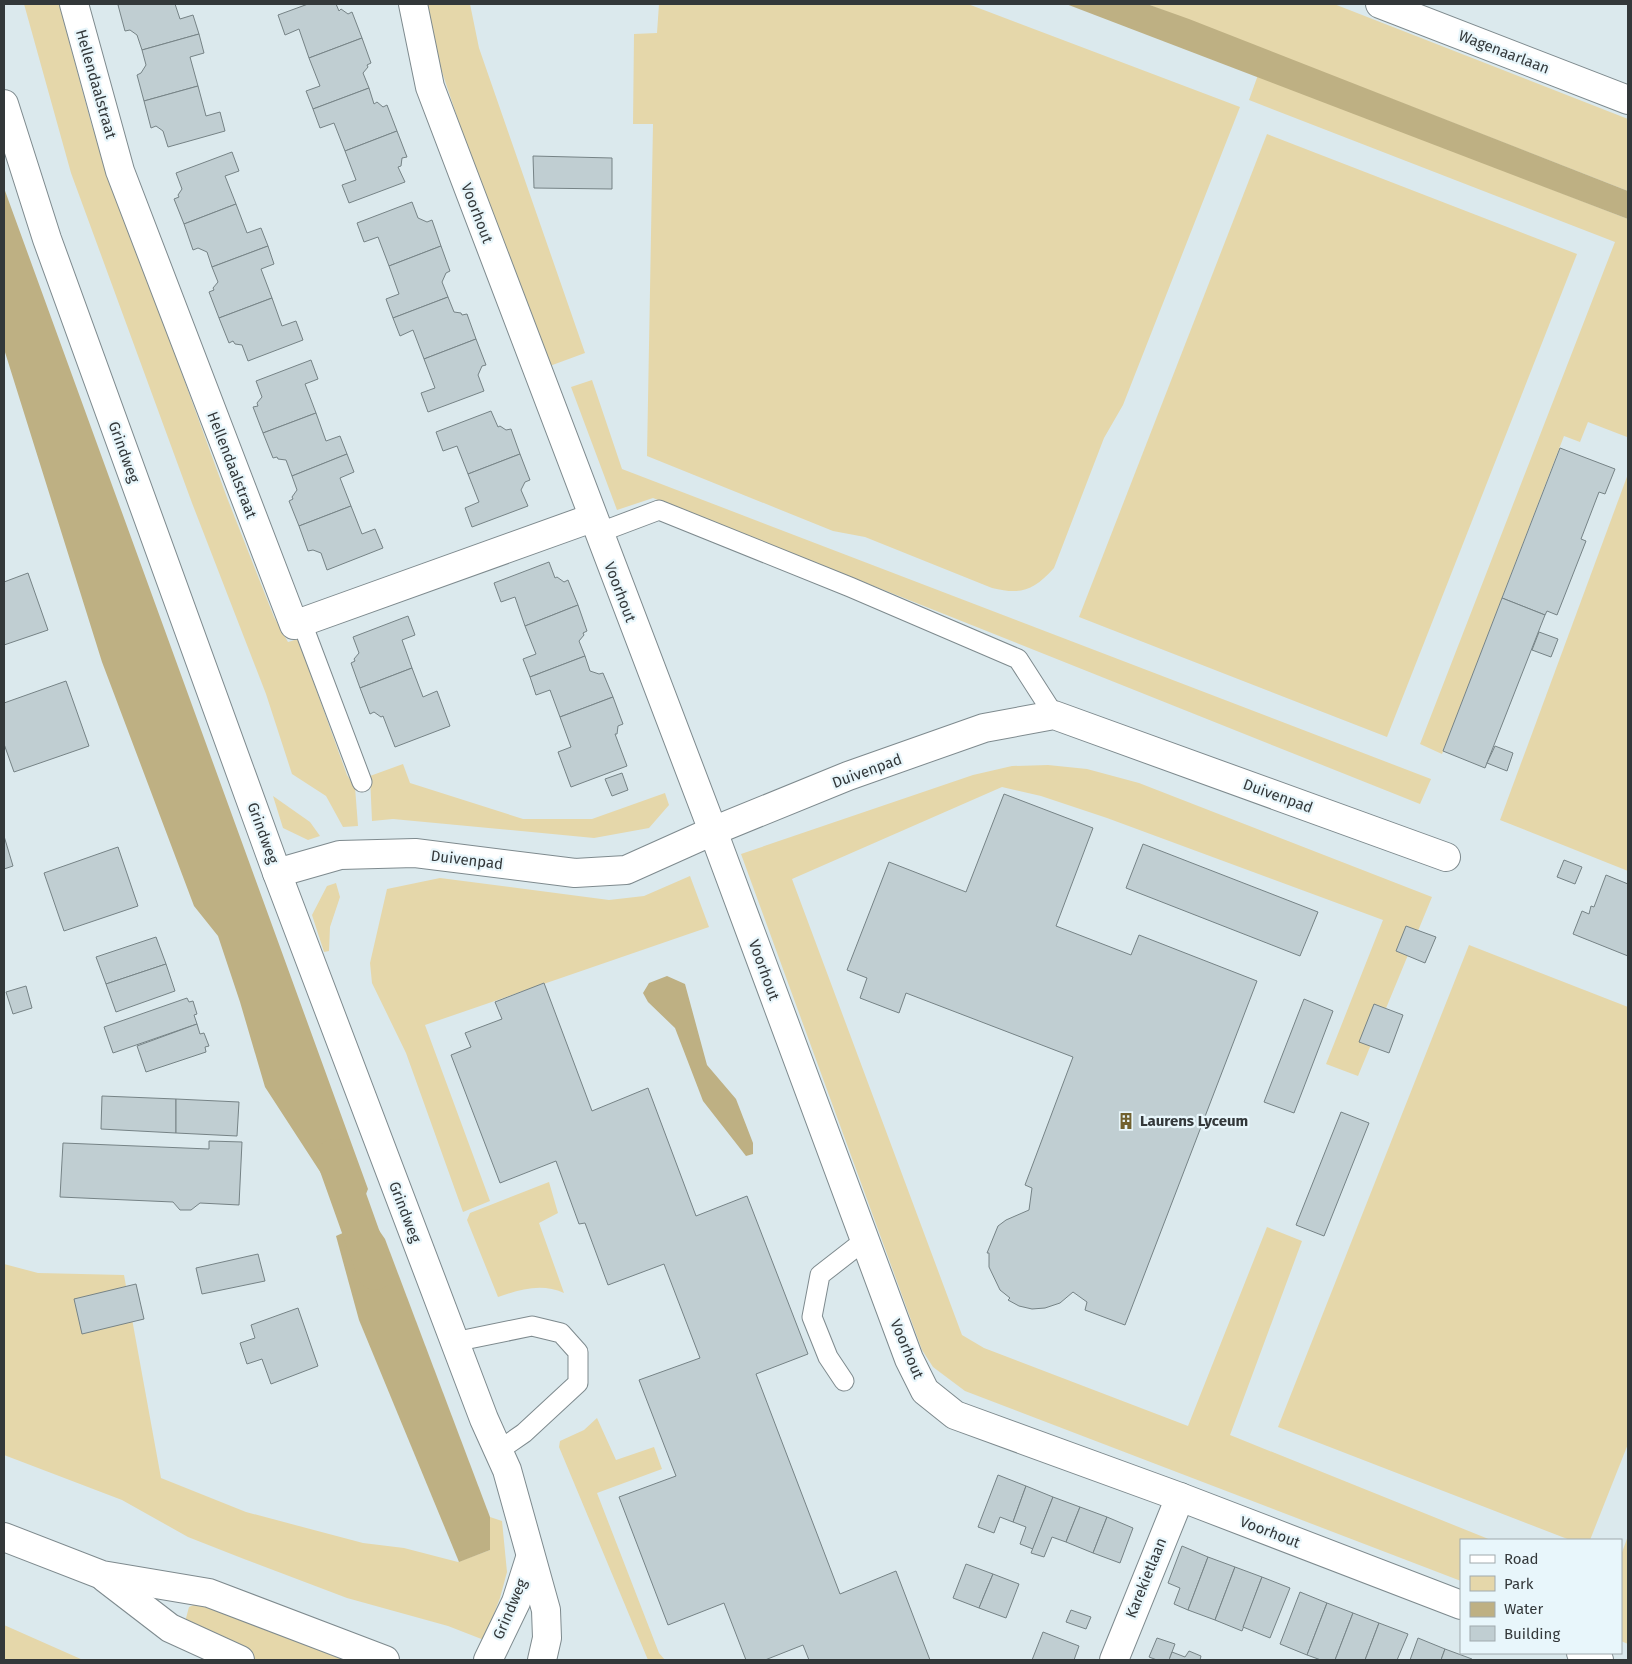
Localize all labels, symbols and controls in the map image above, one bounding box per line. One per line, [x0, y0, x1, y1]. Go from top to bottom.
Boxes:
street label: Wagenaarlaan [1456, 26, 1552, 78]
street label: Hellendaalstraat [72, 27, 120, 141]
street label: Voorhout [457, 180, 497, 246]
street label: Hellendaalstraat [203, 409, 261, 521]
street label: Grindweg [105, 419, 143, 485]
street label: Voorhout [600, 559, 640, 625]
street label: Duivenpad [830, 750, 904, 792]
street label: Duivenpad [1241, 775, 1315, 817]
street label: Grindweg [244, 800, 282, 866]
street label: Duivenpad [430, 847, 504, 873]
street label: Voorhout [745, 937, 783, 1003]
building icon: Laurens Lyceum [1116, 1111, 1136, 1131]
place label: Laurens Lyceum [1140, 1112, 1248, 1130]
street label: Grindweg [385, 1179, 425, 1245]
street label: Voorhout [886, 1316, 928, 1382]
street label: Voorhout [1237, 1512, 1303, 1552]
street label: Karekietlaan [1122, 1535, 1170, 1621]
legend [1460, 1539, 1622, 1654]
text: Road [1504, 1550, 1539, 1568]
text: Park [1504, 1575, 1534, 1593]
street label: Grindweg [489, 1576, 531, 1642]
text: Water [1504, 1600, 1543, 1618]
text: Building [1504, 1625, 1560, 1643]

